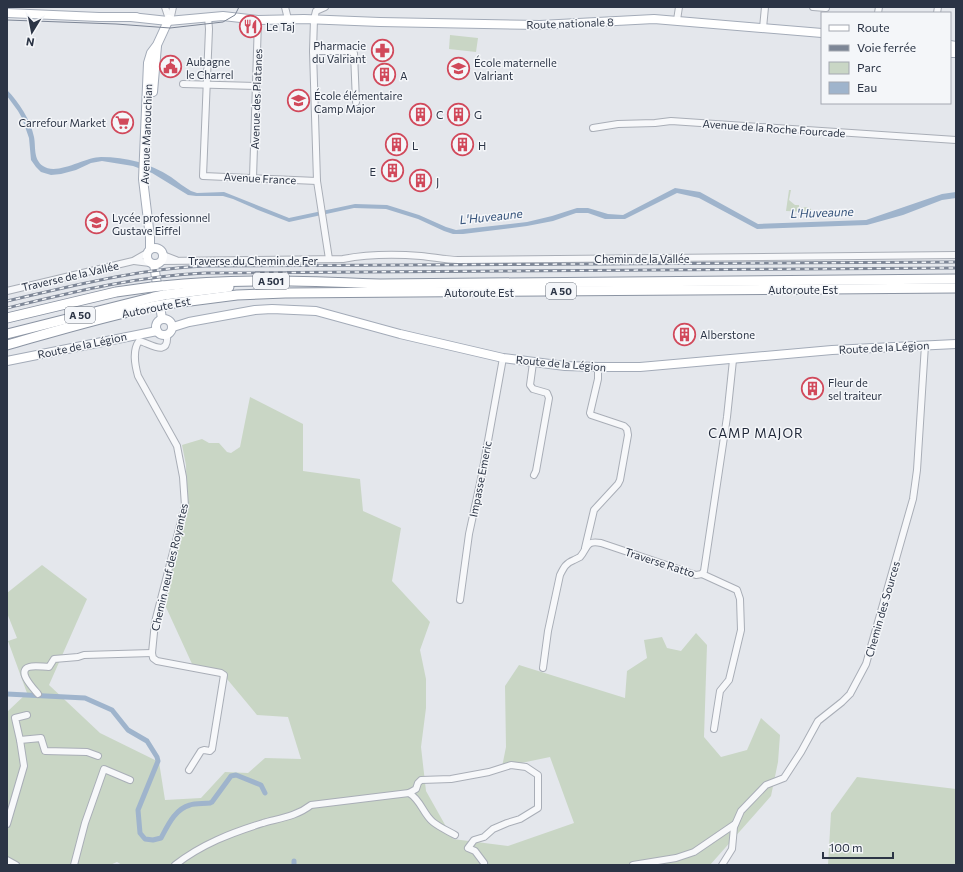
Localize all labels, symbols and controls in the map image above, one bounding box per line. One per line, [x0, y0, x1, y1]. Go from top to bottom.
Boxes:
north arrow [12, 12, 52, 52]
legend [821, 12, 951, 104]
restaurant icon: Le Taj [237, 13, 263, 39]
street label: Route nationale 8 [526, 15, 614, 31]
place label: Le Taj [266, 20, 295, 33]
text: Route [857, 20, 890, 34]
text: N [25, 35, 35, 49]
pharmacy icon: Pharmacie du Valriant [369, 38, 395, 64]
place label: Pharmacie du Valriant [312, 39, 366, 65]
text: Voie ferrée [857, 40, 916, 54]
street label: Avenue des Platanes [248, 48, 264, 150]
public building icon: Aubagne le Charrel [158, 54, 184, 80]
place label: Aubagne le Charrel [186, 55, 234, 81]
school or university icon: École maternelle Valriant [446, 55, 472, 81]
place label: École maternelle Valriant [474, 55, 557, 82]
text: Parc [857, 60, 881, 74]
building icon: A [372, 62, 398, 88]
place label: A [400, 69, 408, 82]
text: Eau [857, 80, 877, 94]
street label: Avenue Manouchian [138, 83, 154, 185]
school or university icon: École élémentaire Camp Major [285, 88, 311, 114]
place label: École élémentaire Camp Major [314, 88, 403, 115]
building icon: C [407, 101, 433, 127]
building icon: G [445, 101, 471, 127]
place label: C [436, 108, 444, 121]
place label: G [474, 108, 482, 121]
supermarket icon: Carrefour Market [109, 109, 135, 135]
place label: Carrefour Market [19, 116, 106, 129]
street label: Avenue de la Roche Fourcade [702, 117, 846, 139]
building icon: L [383, 132, 409, 158]
building icon: H [450, 132, 476, 158]
place label: L [412, 139, 418, 152]
place label: H [478, 139, 486, 152]
building icon: E [379, 158, 405, 184]
place label: E [369, 165, 376, 178]
building icon: J [407, 168, 433, 194]
street label: Avenue France [223, 170, 297, 186]
place label: J [436, 175, 439, 189]
water label: L'Huveaune [790, 204, 855, 220]
water label: L'Huveaune [459, 206, 524, 226]
school or university icon: Lycée professionnel Gustave Eiffel [84, 210, 110, 236]
place label: Lycée professionnel Gustave Eiffel [112, 211, 210, 237]
street label: Chemin de la Vallée [594, 252, 690, 265]
street label: Traverse du Chemin de Fer [188, 254, 319, 267]
street label: Traverse de la Vallée [20, 258, 120, 293]
road number: A 501 [253, 273, 289, 289]
road number: A 50 [546, 283, 576, 299]
street label: Autoroute Est [768, 283, 838, 296]
street label: Autoroute Est [444, 286, 514, 299]
street label: Autoroute Est [120, 294, 192, 320]
road number: A 50 [65, 307, 95, 323]
building icon: Alberstone [672, 321, 698, 347]
place label: Alberstone [700, 328, 755, 341]
street label: Route de la Légion [36, 329, 128, 361]
street label: Route de la Légion [838, 338, 930, 356]
street label: Route de la Légion [515, 353, 607, 373]
building icon: Fleur de sel traiteur [799, 375, 825, 401]
place label: Fleur de sel traiteur [828, 376, 882, 402]
district label: CAMP MAJOR [708, 425, 804, 441]
street label: Impasse Emeric [466, 440, 494, 518]
street label: Chemin neuf des Royantes [148, 502, 190, 632]
street label: Traverse Ratto [623, 545, 697, 580]
street label: Chemin des Sources [862, 559, 902, 659]
scale bar [823, 834, 893, 860]
text: 100 m [829, 840, 863, 854]

